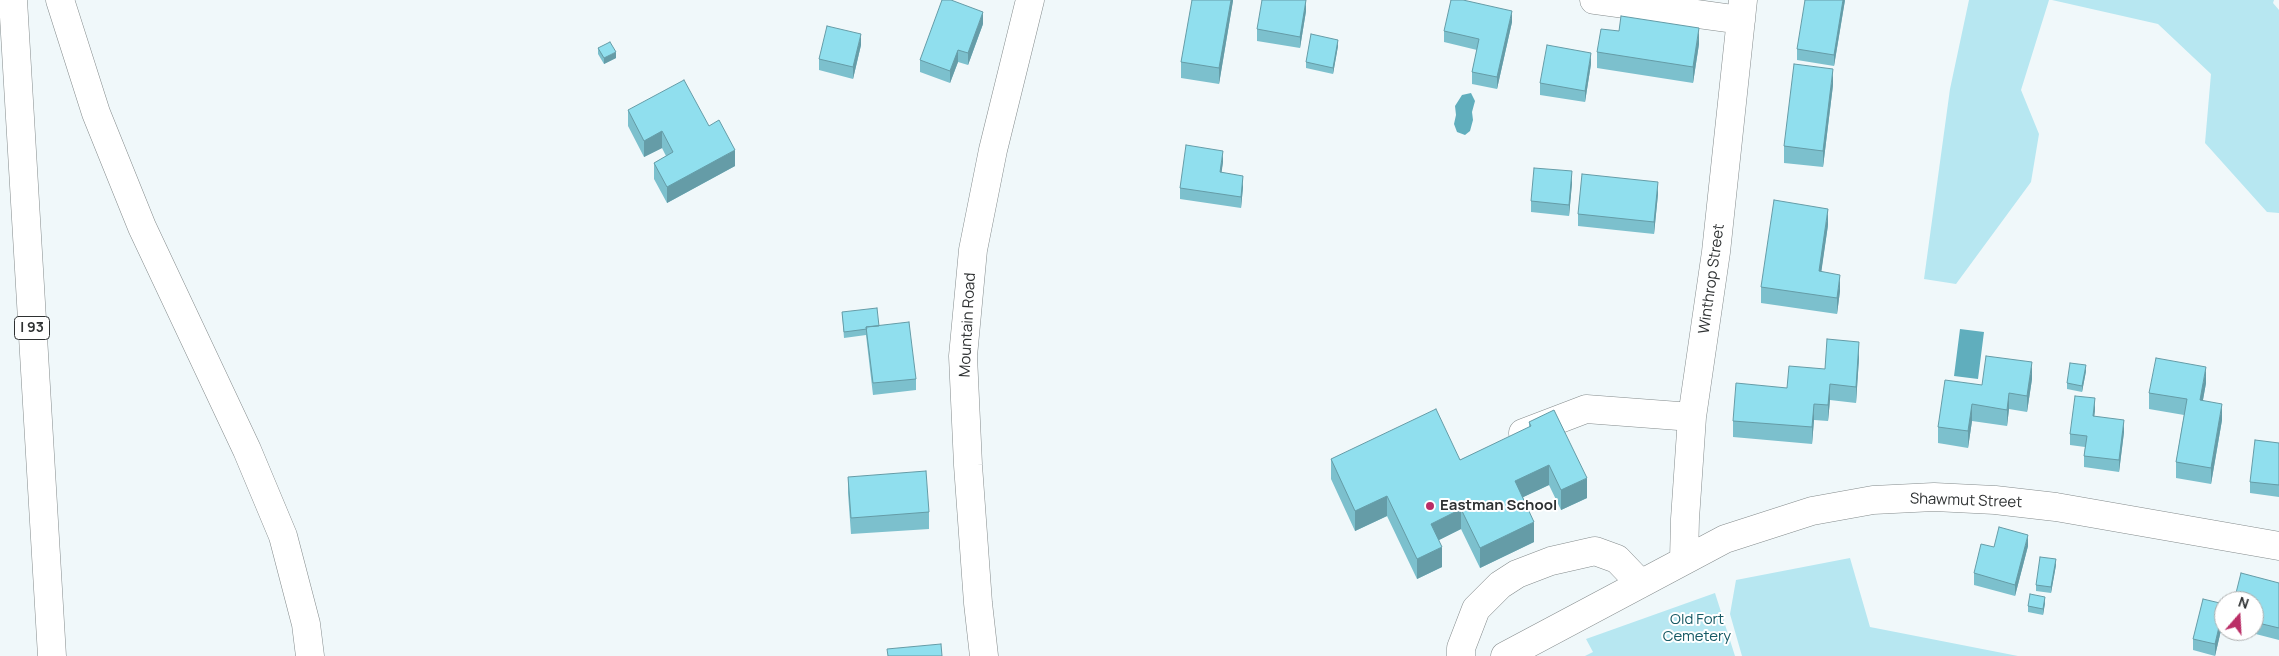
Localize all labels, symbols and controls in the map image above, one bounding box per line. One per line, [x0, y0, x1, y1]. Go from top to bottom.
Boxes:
street label: Winthrop Street [1695, 223, 1729, 335]
street label: Mountain Road [956, 272, 980, 378]
road number: I 93 [15, 316, 50, 339]
street label: Shawmut Street [1910, 490, 2022, 512]
place label: Eastman School [1440, 497, 1557, 515]
marker: Eastman School [1424, 500, 1436, 512]
north arrow [2214, 591, 2264, 641]
text: N [2236, 592, 2252, 613]
park label: Old Fort Cemetery [1663, 611, 1731, 646]

